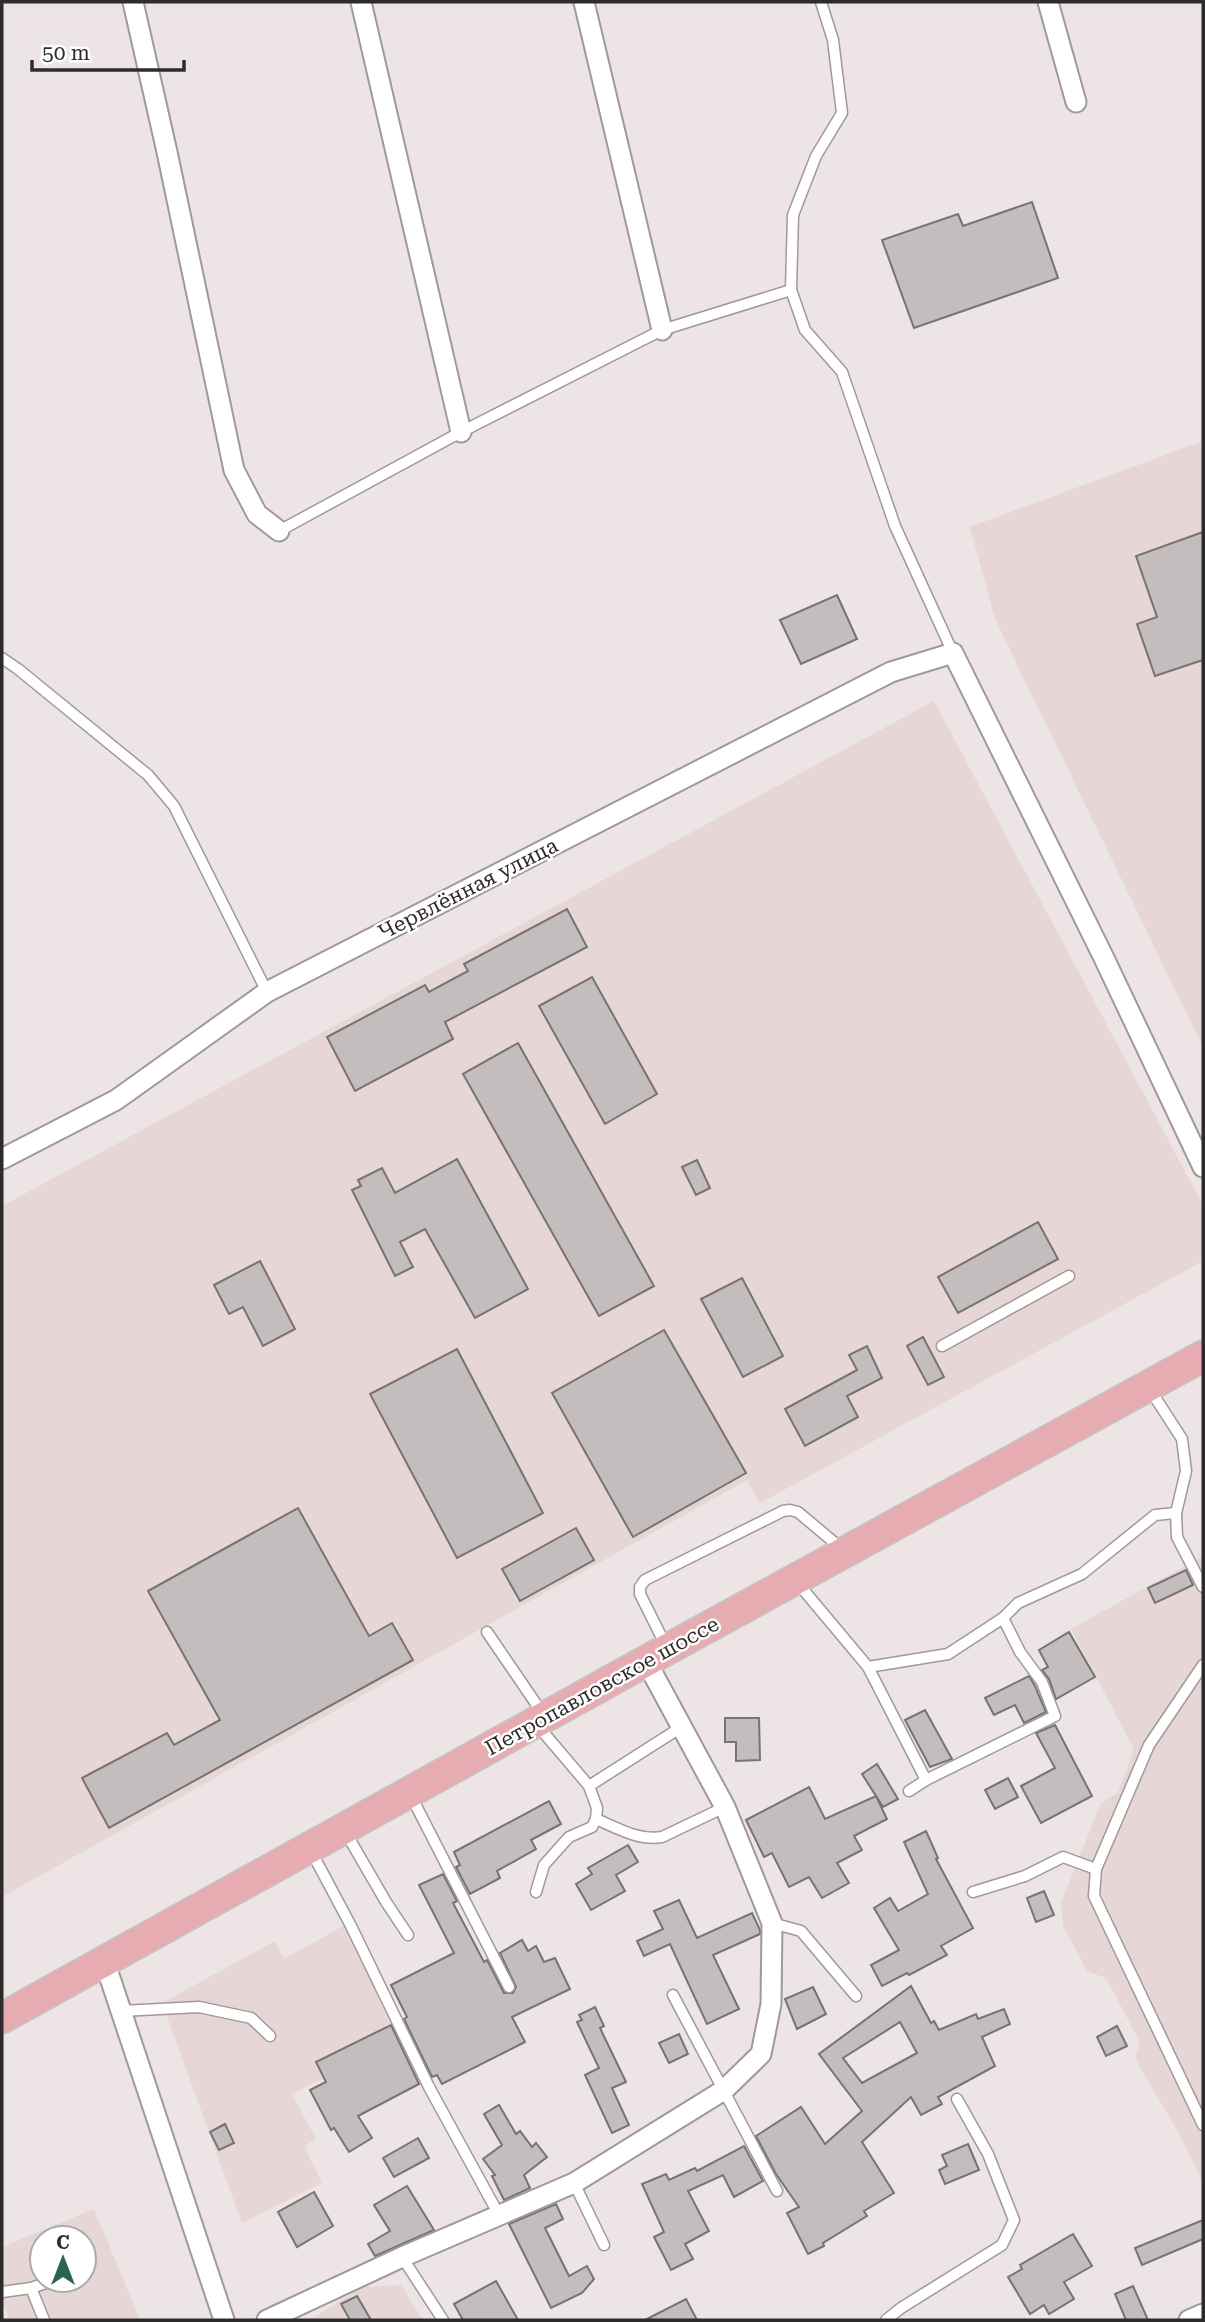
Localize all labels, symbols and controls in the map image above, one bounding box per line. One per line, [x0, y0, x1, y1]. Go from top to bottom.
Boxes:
scale bar [32, 28, 184, 72]
text: 50 m [42, 41, 90, 65]
street label: Червлённая улица [374, 833, 562, 945]
street label: Петропавловское шоссе [481, 1612, 723, 1760]
north arrow [28, 2224, 98, 2294]
text: С [56, 2231, 70, 2254]

